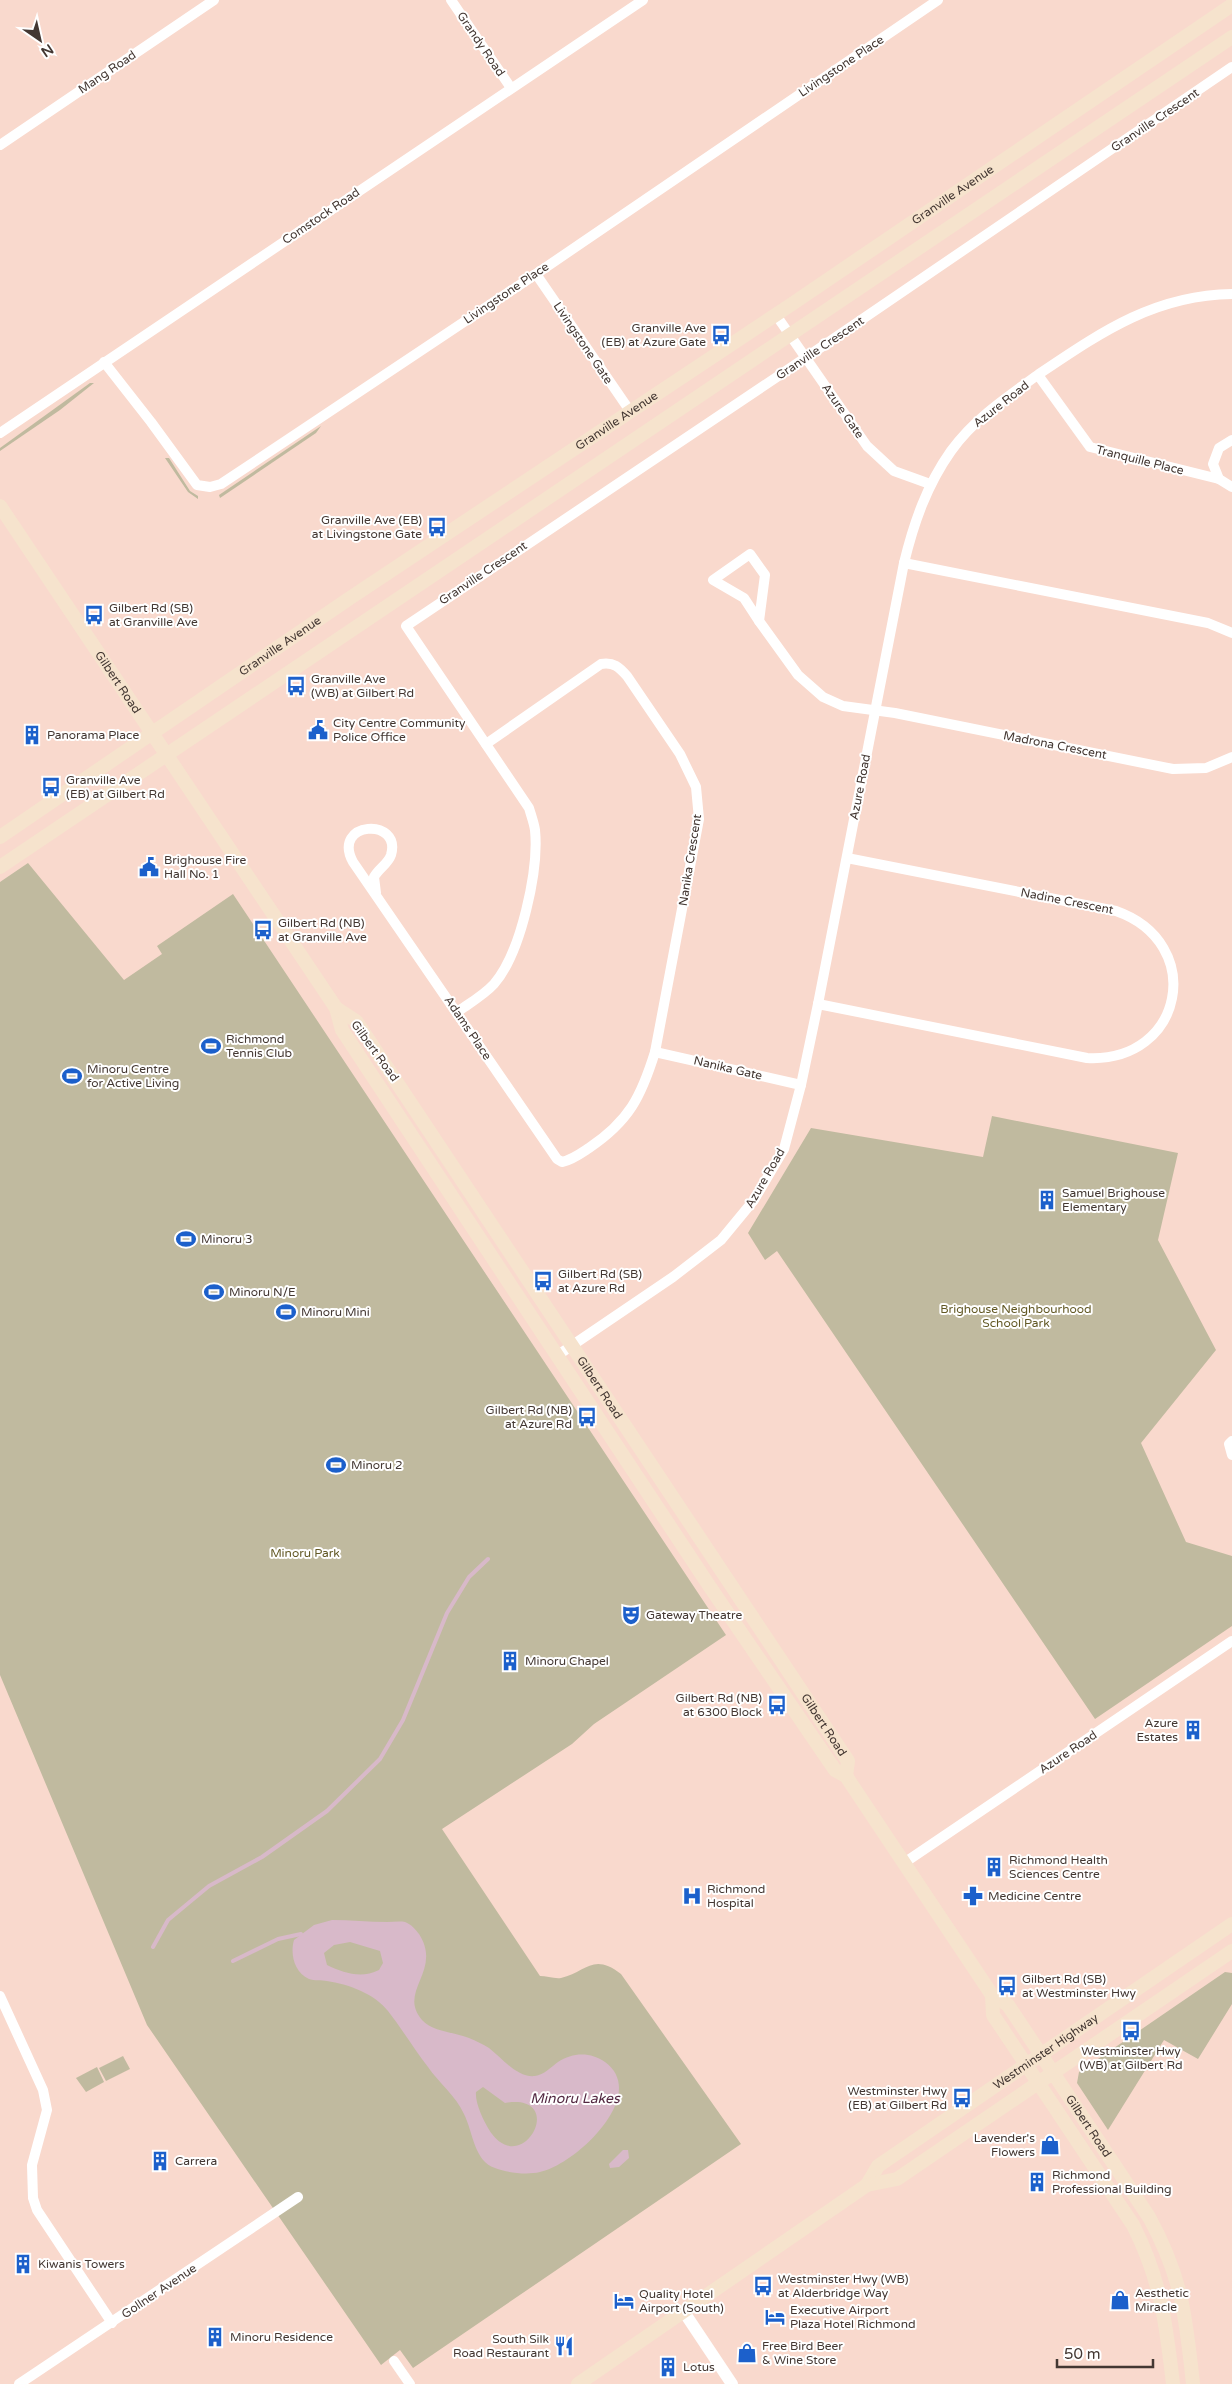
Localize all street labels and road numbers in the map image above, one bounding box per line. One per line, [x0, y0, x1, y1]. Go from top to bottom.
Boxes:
street label: Grandy Road [454, 9, 508, 79]
street label: Livingstone Place [796, 32, 886, 100]
street label: Mang Road [76, 48, 138, 96]
street label: Granville Crescent [1108, 85, 1202, 155]
street label: Granville Avenue [909, 162, 997, 228]
street label: Comstock Road [280, 185, 362, 247]
street label: Livingstone Place [461, 259, 551, 327]
street label: Livingstone Gate [550, 299, 616, 387]
street label: Granville Crescent [773, 313, 867, 383]
street label: Azure Road [970, 378, 1032, 430]
street label: Azure Gate [819, 381, 867, 441]
street label: Granville Avenue [573, 388, 661, 453]
street label: Tranquille Place [1095, 442, 1185, 478]
street label: Granville Crescent [436, 538, 530, 608]
street label: Granville Avenue [236, 613, 324, 679]
street label: Gilbert Road [92, 648, 144, 716]
street label: Madrona Crescent [1002, 728, 1108, 762]
street label: Azure Road [847, 753, 873, 821]
street label: Nanika Crescent [676, 813, 704, 907]
street label: Nadine Crescent [1019, 885, 1115, 917]
street label: Adams Place [442, 993, 495, 1063]
street label: Gilbert Road [348, 1018, 402, 1084]
street label: Nanika Gate [692, 1053, 764, 1083]
street label: Azure Road [742, 1146, 788, 1210]
street label: Gilbert Road [574, 1354, 625, 1421]
street label: Gilbert Road [798, 1691, 850, 1759]
street label: Azure Road [1036, 1728, 1100, 1776]
street label: Westminster Highway [990, 2010, 1101, 2092]
street label: Gilbert Road [1063, 2092, 1114, 2160]
street label: Gollner Avenue [119, 2261, 199, 2321]

